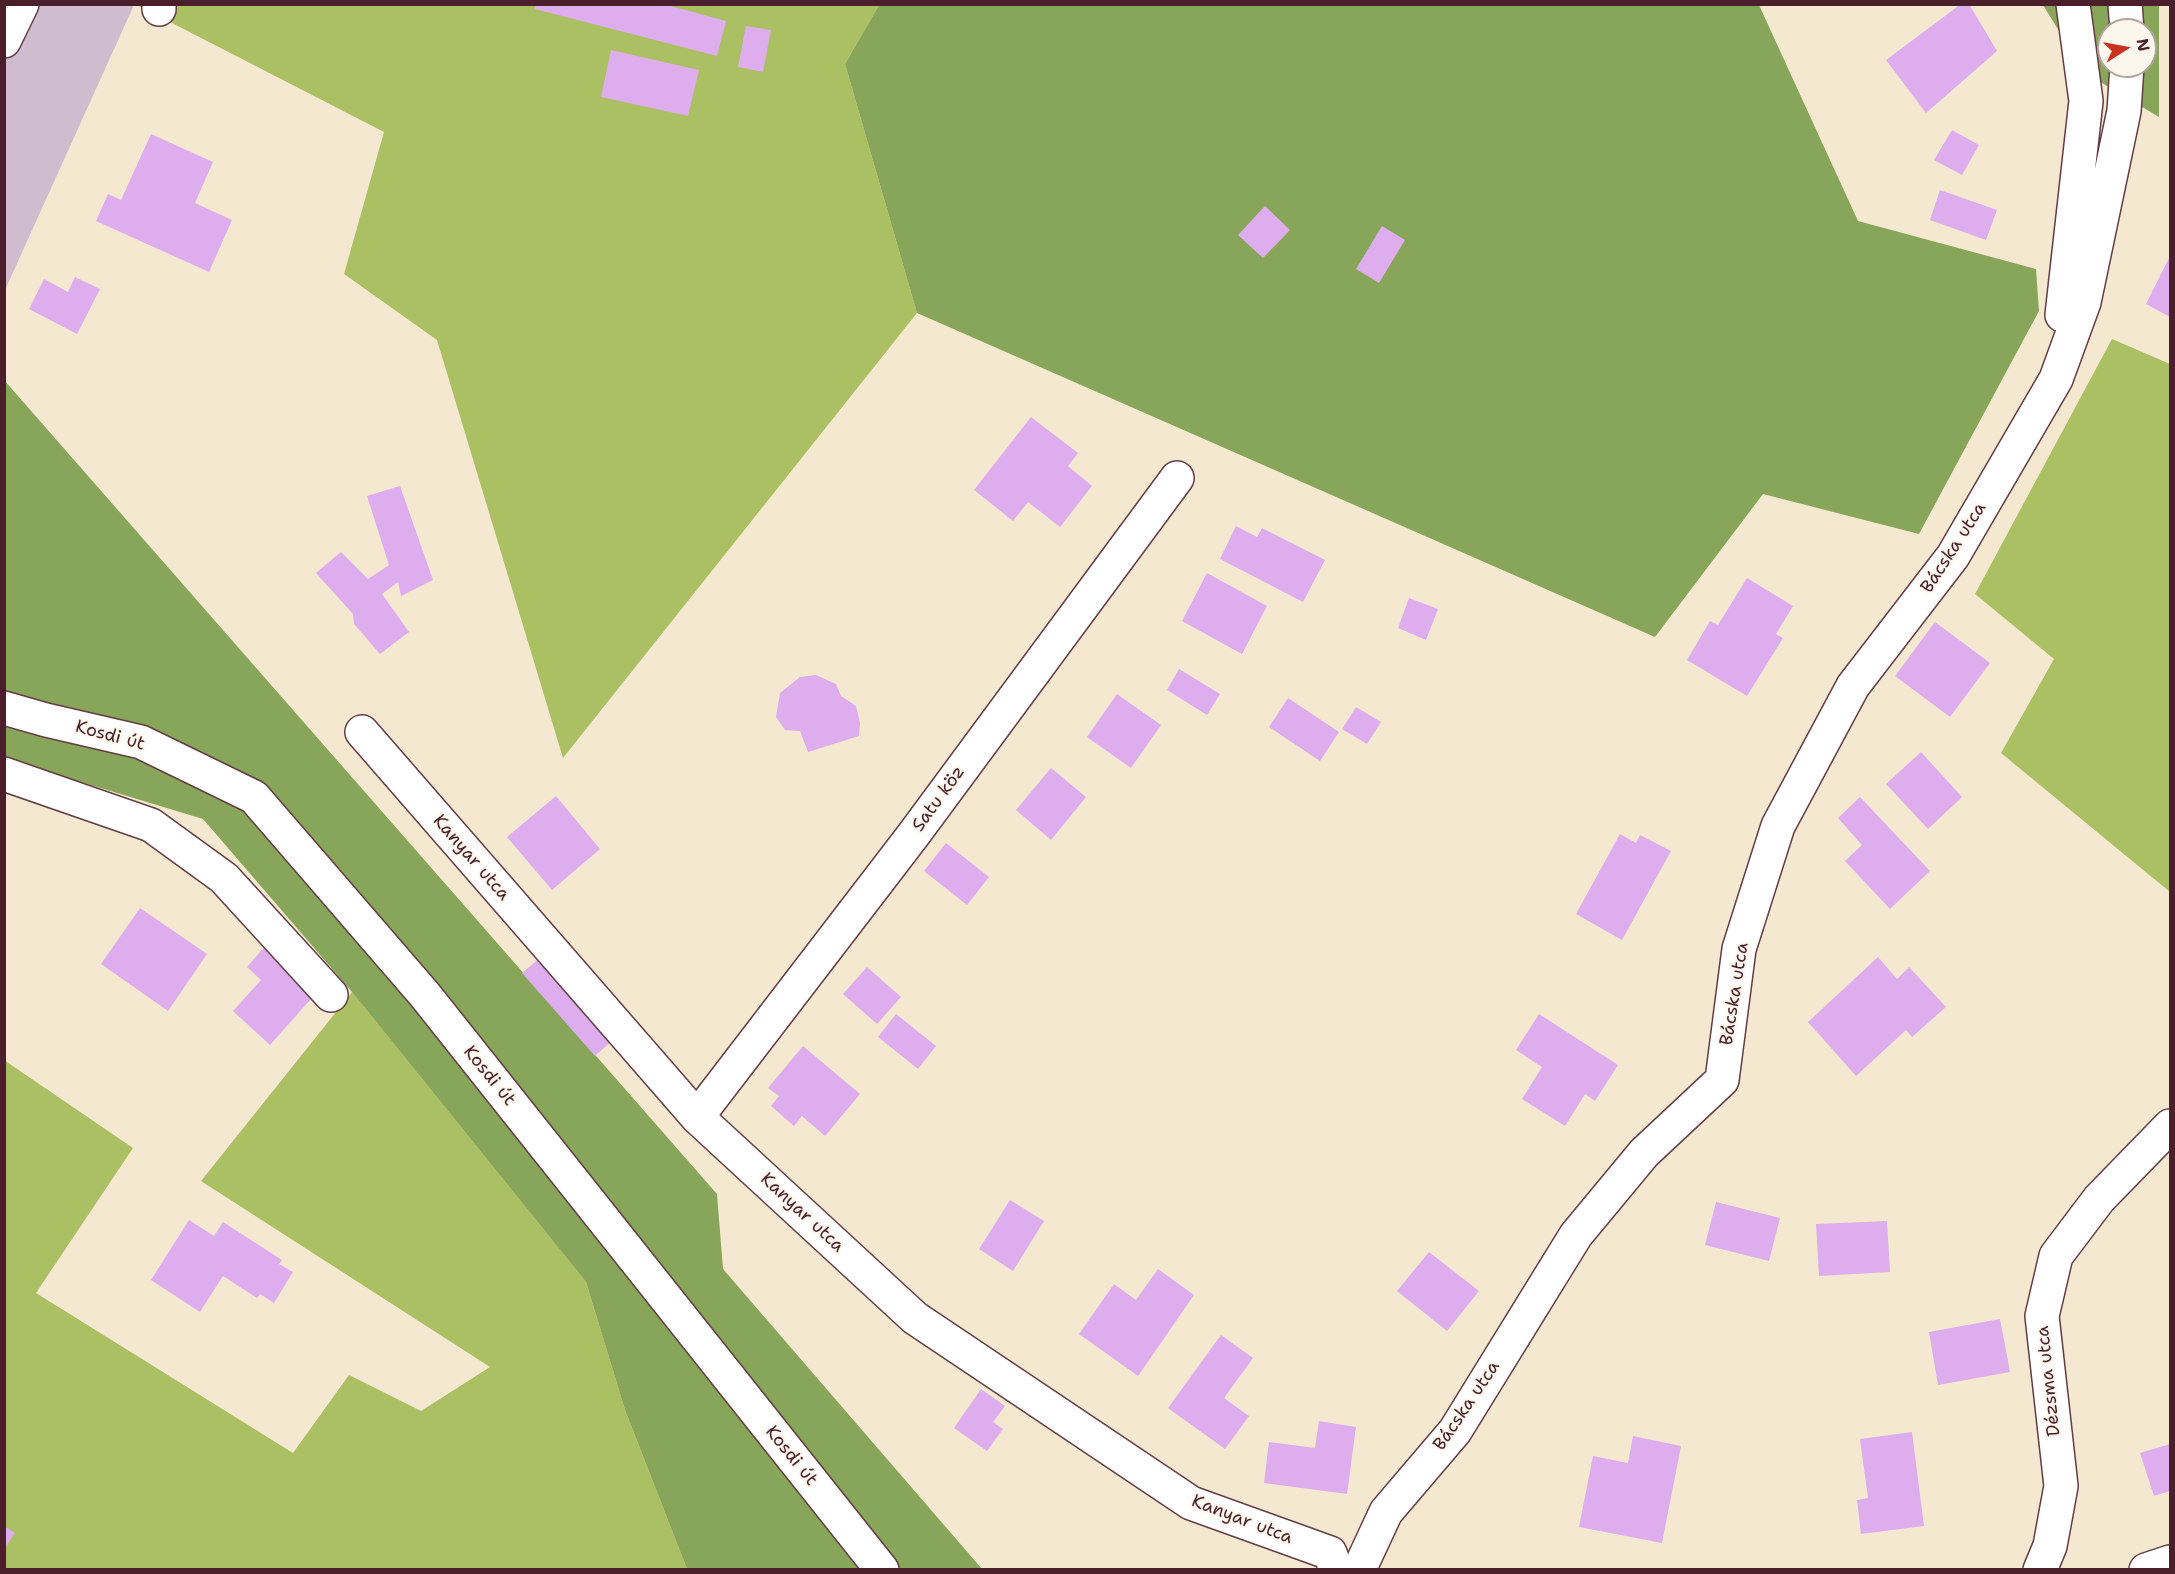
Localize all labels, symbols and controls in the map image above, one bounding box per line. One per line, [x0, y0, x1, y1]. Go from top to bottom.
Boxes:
north arrow [2097, 18, 2157, 78]
text: N [2132, 37, 2155, 53]
street label: Bácska utca [1917, 499, 1991, 597]
street label: Kosdi út [73, 716, 147, 756]
street label: Satu köz [908, 762, 970, 836]
street label: Kanyar utca [428, 811, 514, 905]
street label: Bácska utca [1716, 941, 1754, 1047]
street label: Kosdi út [458, 1042, 520, 1110]
street label: Kanyar utca [756, 1169, 848, 1257]
street label: Dézsma utca [2032, 1325, 2066, 1437]
street label: Bácska utca [1429, 1357, 1505, 1455]
street label: Kosdi út [760, 1422, 822, 1490]
street label: Kanyar utca [1188, 1491, 1296, 1549]

